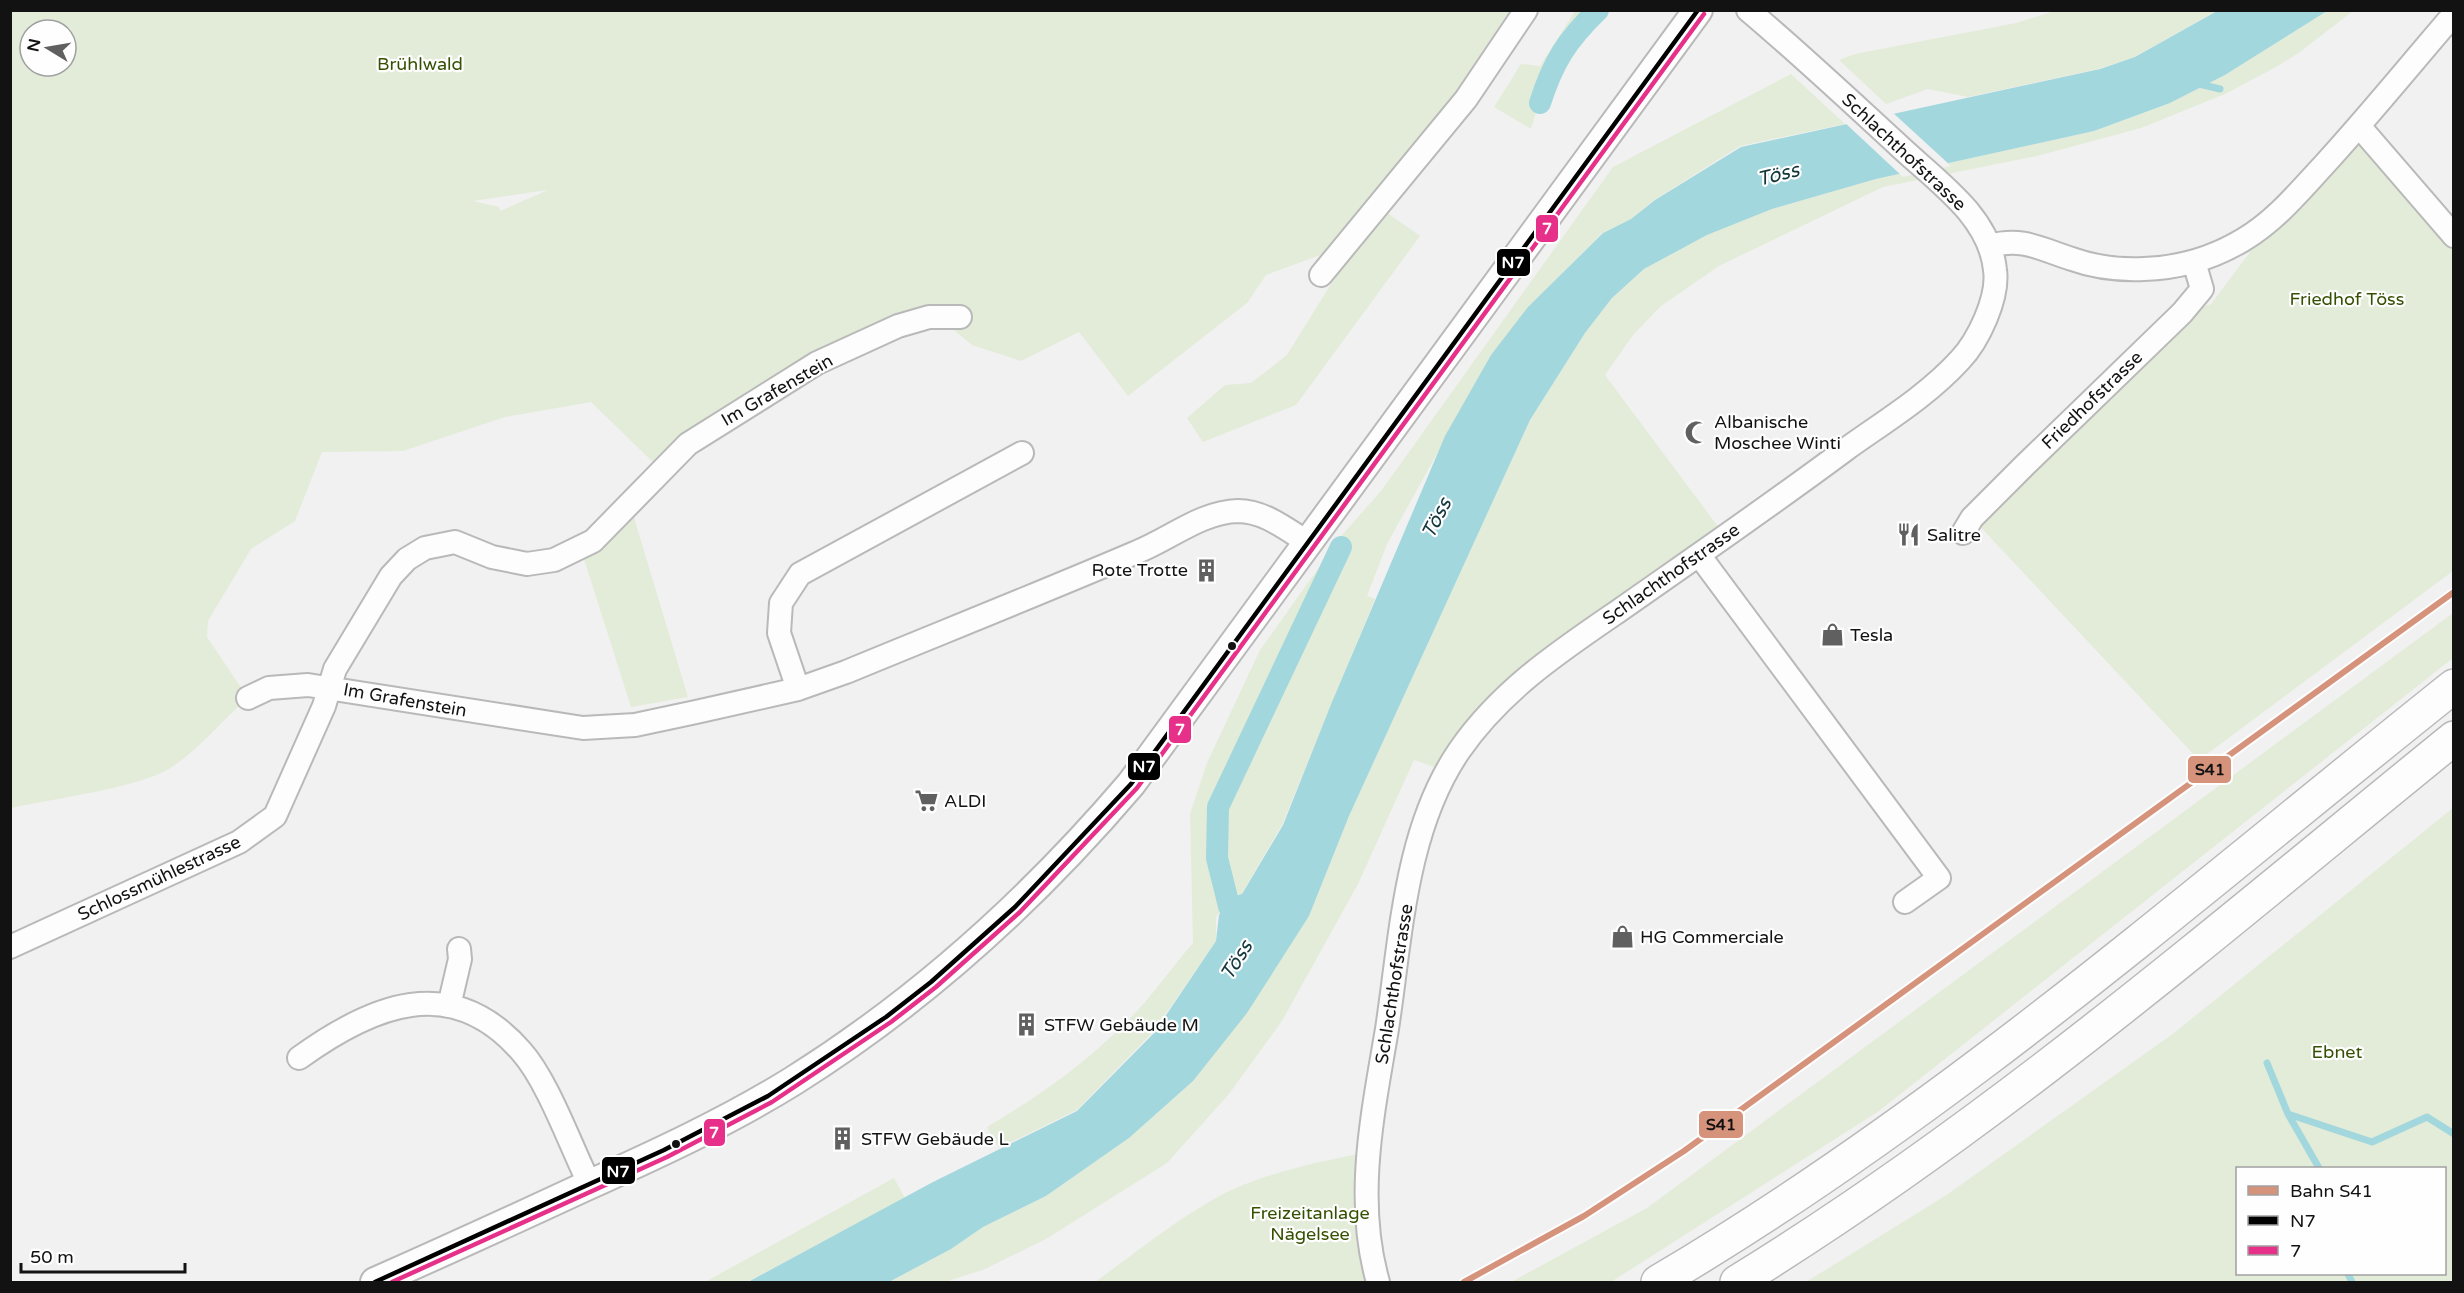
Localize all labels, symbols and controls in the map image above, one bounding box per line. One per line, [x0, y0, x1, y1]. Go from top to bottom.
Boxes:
north arrow [18, 18, 78, 78]
text: N [23, 37, 45, 54]
park label: Brühlwald [377, 53, 463, 75]
street label: Schlachthofstrasse [1837, 89, 1971, 215]
water label: Töss [1755, 158, 1803, 192]
line badge: 7 [1535, 214, 1559, 243]
text: 7 [1542, 219, 1552, 239]
line badge: N7 [1496, 248, 1531, 277]
text: N7 [1502, 253, 1524, 273]
park label: Friedhof Töss [2290, 288, 2404, 310]
street label: Friedhofstrasse [2037, 346, 2147, 454]
street label: Im Grafenstein [717, 349, 837, 431]
place label: Albanische Moschee Winti [1714, 411, 1841, 454]
mosque icon: Albanische Moschee Winti [1683, 419, 1709, 445]
water label: Töss [1417, 493, 1458, 543]
street label: Schlachthofstrasse [1598, 519, 1744, 629]
restaurant icon: Salitre [1896, 522, 1922, 548]
place label: Salitre [1927, 524, 1981, 546]
building icon: Rote Trotte [1193, 557, 1219, 583]
place label: Rote Trotte [1092, 559, 1188, 581]
shop icon: Tesla [1819, 622, 1845, 648]
place label: Tesla [1850, 624, 1893, 646]
unlabelled marker [1226, 640, 1238, 652]
street label: Im Grafenstein [342, 678, 468, 722]
line badge: 7 [1168, 715, 1192, 744]
text: 7 [1175, 720, 1185, 740]
line badge: N7 [1127, 752, 1161, 781]
line badge: S41 [2187, 755, 2232, 784]
text: N7 [1133, 757, 1155, 777]
text: S41 [2195, 760, 2225, 780]
supermarket icon: ALDI [913, 788, 939, 814]
place label: ALDI [944, 790, 986, 812]
street label: Schlossmühlestrasse [74, 831, 244, 925]
street label: Schlachthofstrasse [1370, 902, 1418, 1066]
shop icon: HG Commerciale [1609, 924, 1635, 950]
place label: HG Commerciale [1640, 926, 1784, 948]
water label: Töss [1215, 935, 1259, 985]
building icon: STFW Gebäude M [1013, 1012, 1039, 1038]
place label: STFW Gebäude M [1044, 1014, 1199, 1036]
park label: Ebnet [2312, 1041, 2363, 1063]
line badge: S41 [1698, 1110, 1744, 1139]
text: S41 [1706, 1115, 1736, 1135]
line badge: 7 [703, 1118, 726, 1147]
text: 7 [709, 1123, 719, 1143]
building icon: STFW Gebäude L [830, 1126, 856, 1152]
place label: STFW Gebäude L [861, 1128, 1010, 1150]
unlabelled marker [670, 1138, 682, 1150]
line badge: N7 [601, 1156, 636, 1185]
text: N7 [607, 1162, 629, 1182]
legend [2236, 1167, 2446, 1275]
text: Bahn S41 [2290, 1180, 2373, 1202]
park label: Freizeitanlage Nägelsee [1250, 1202, 1370, 1245]
text: N7 [2290, 1210, 2316, 1232]
scale bar [21, 1236, 184, 1274]
text: 7 [2290, 1240, 2301, 1262]
text: 50 m [30, 1246, 74, 1268]

